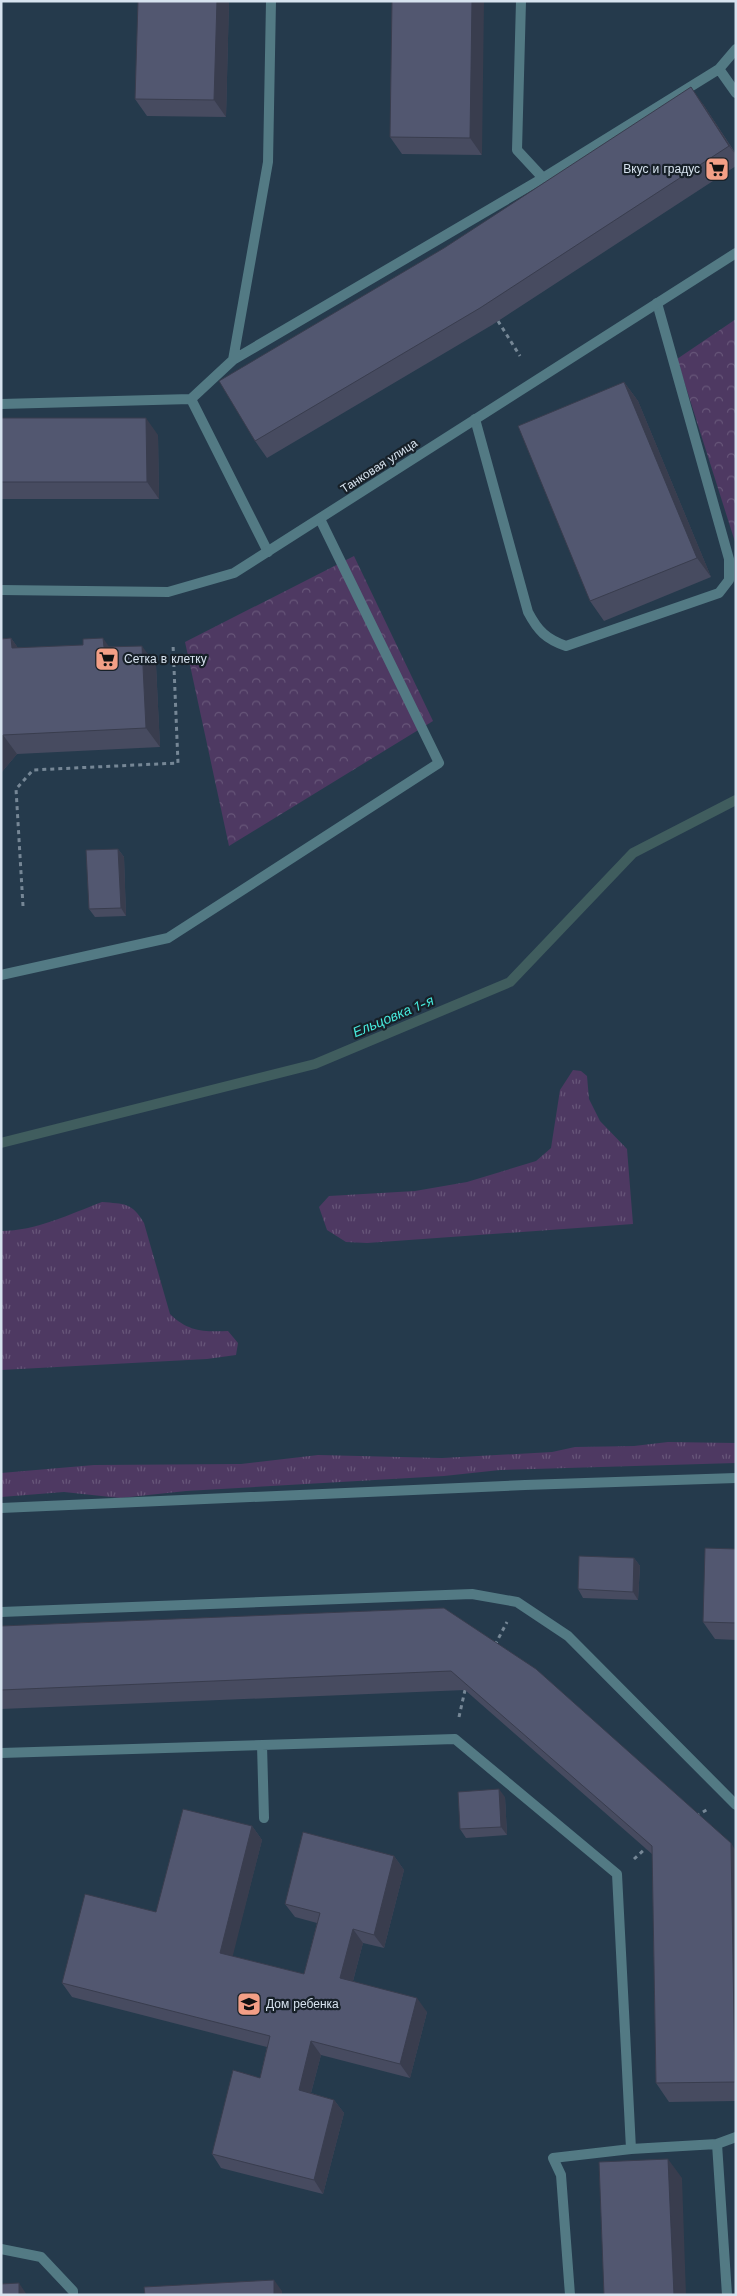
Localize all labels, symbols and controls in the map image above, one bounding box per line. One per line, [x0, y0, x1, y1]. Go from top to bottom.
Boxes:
supermarket icon: Вкус и градус [704, 156, 730, 182]
place label: Вкус и градус [623, 162, 700, 176]
street label: Танковая улица [338, 436, 420, 496]
supermarket icon: Сетка в клетку [94, 646, 120, 672]
place label: Сетка в клетку [124, 652, 207, 666]
water label: Ельцовка 1-я [350, 992, 436, 1040]
school or university icon: Дом ребенка [236, 1991, 262, 2017]
place label: Дом ребенка [266, 1997, 339, 2011]

